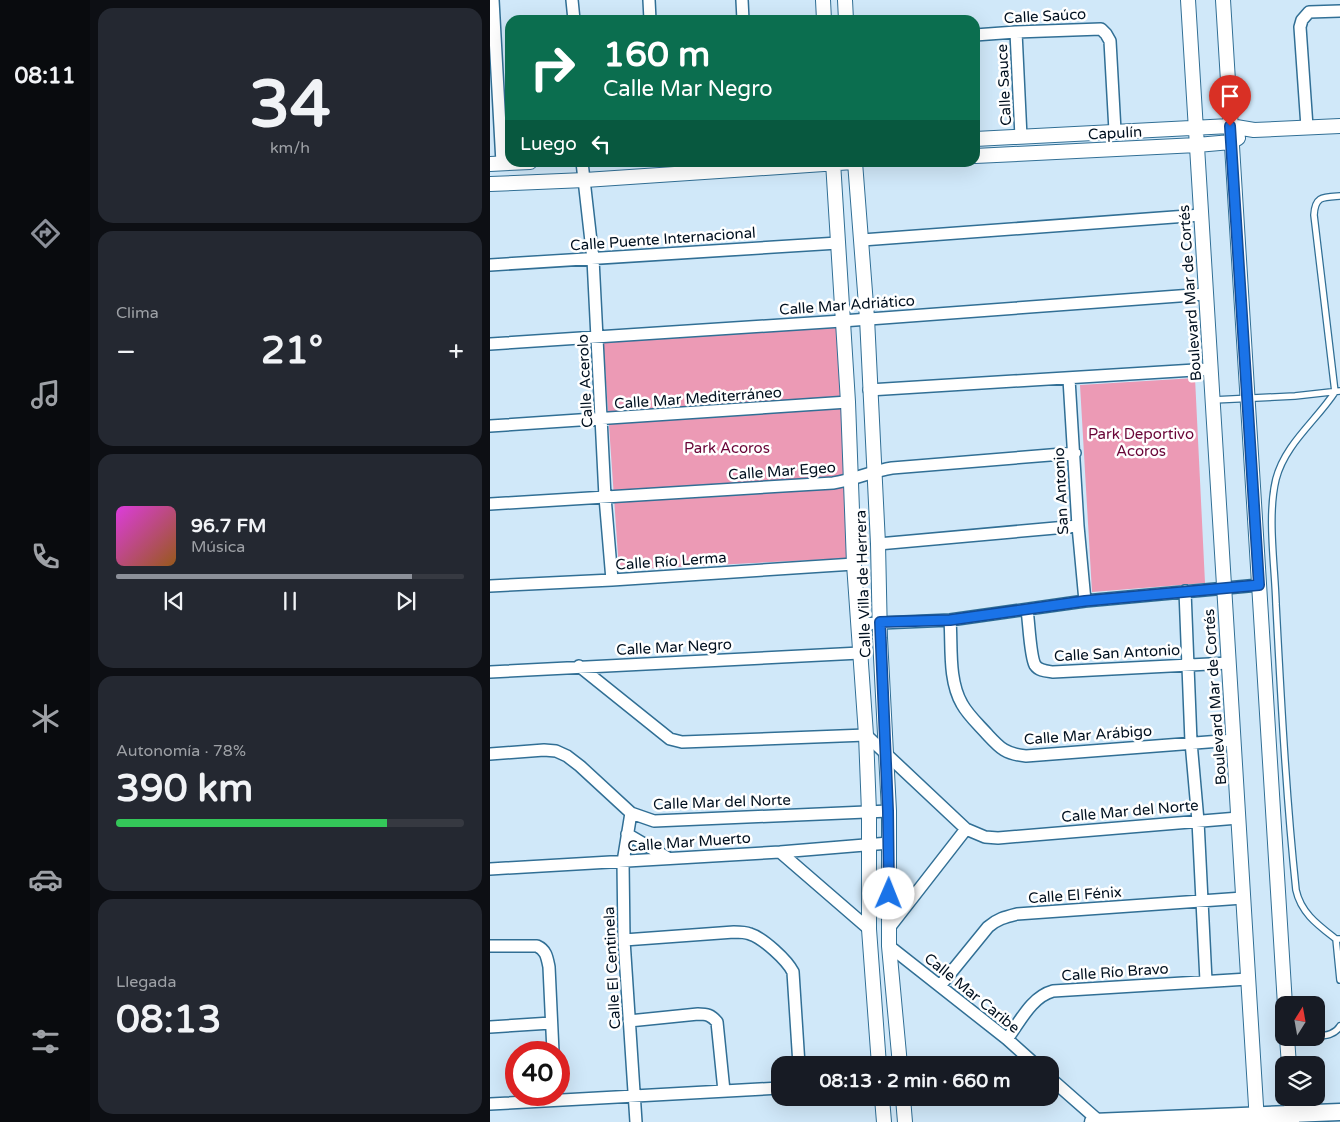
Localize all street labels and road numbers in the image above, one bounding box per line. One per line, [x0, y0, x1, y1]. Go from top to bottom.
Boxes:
street label: Calle Saúco [1003, 5, 1087, 27]
street label: Calle Sauce [993, 44, 1015, 126]
street label: Capulín [1088, 123, 1142, 143]
street label: Boulevard Mar de Cortés [1175, 204, 1205, 382]
street label: Calle Puente Internacional [570, 224, 756, 254]
street label: Calle Mar Adriático [779, 291, 915, 319]
street label: Calle Acerolo [574, 334, 596, 428]
street label: Calle Mar Mediterráneo [614, 383, 782, 413]
street label: San Antonio [1050, 447, 1072, 535]
street label: Calle Mar Egeo [728, 458, 836, 484]
street label: Calle Villa de Herrera [851, 510, 875, 658]
street label: Calle Río Lerma [615, 548, 727, 574]
street label: Boulevard Mar de Cortés [1200, 608, 1230, 786]
street label: Calle Mar Negro [616, 635, 732, 659]
street label: Calle San Antonio [1054, 641, 1180, 665]
street label: Calle Mar Arábigo [1023, 722, 1153, 748]
street label: Calle Mar del Norte [653, 791, 791, 813]
street label: Calle Mar del Norte [1061, 796, 1199, 826]
street label: Calle Mar Muerto [627, 829, 751, 855]
street label: Calle El Fénix [1028, 883, 1122, 907]
street label: Calle El Centinela [600, 906, 624, 1030]
street label: Calle Mar Caribe [921, 949, 1023, 1037]
street label: Calle Río Bravo [1061, 959, 1169, 985]

